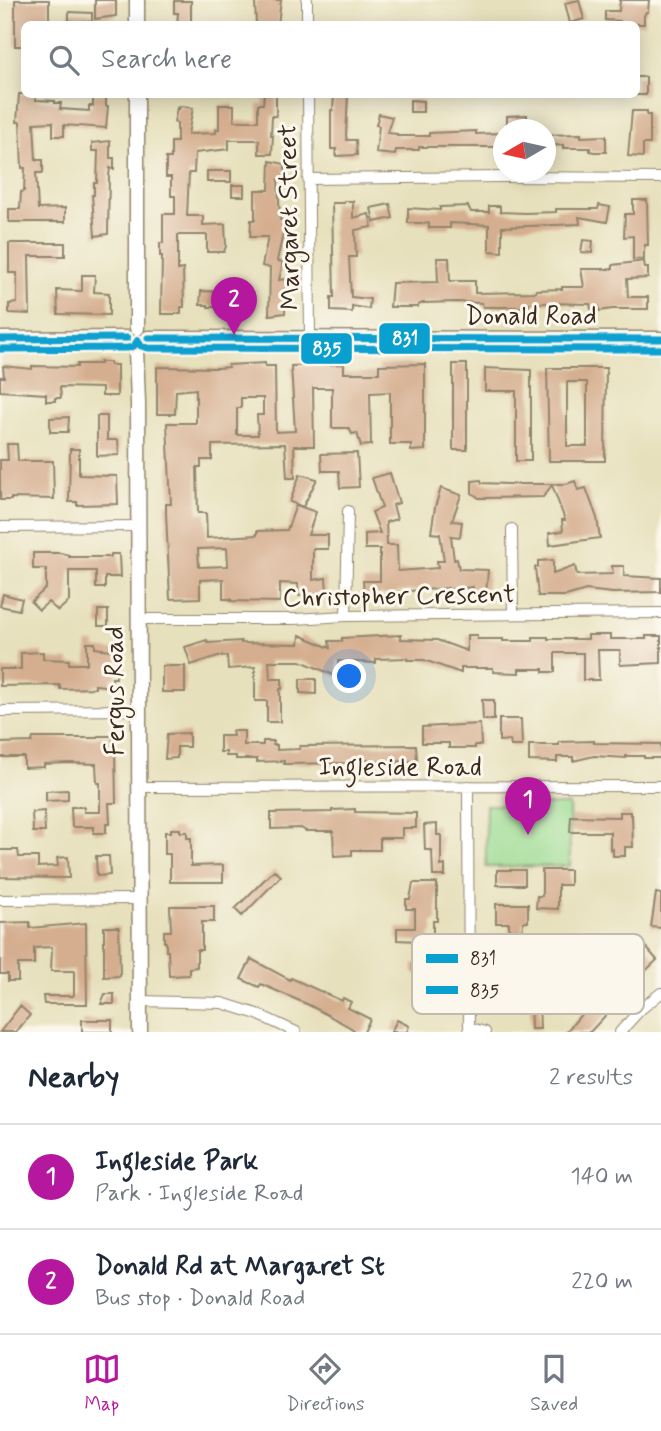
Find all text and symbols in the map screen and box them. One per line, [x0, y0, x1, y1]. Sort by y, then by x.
search box [21, 21, 640, 98]
icon: search [45, 41, 83, 79]
text: Search here [101, 43, 232, 77]
north arrow [493, 119, 556, 182]
street label: Margaret Street [271, 124, 311, 310]
pin: 2 [211, 277, 257, 335]
street label: Donald Road [465, 300, 597, 334]
line badge: 831 [378, 322, 431, 355]
text: 831 [392, 327, 418, 352]
line badge: 835 [300, 332, 353, 365]
text: 835 [312, 337, 342, 362]
street label: Christopher Crescent [282, 578, 516, 616]
street label: Fergus Road [99, 626, 135, 756]
your location [332, 659, 366, 693]
street label: Ingleside Road [318, 751, 482, 788]
pin: 1 [505, 777, 551, 835]
legend [412, 934, 644, 1014]
text: 831 [470, 947, 496, 972]
text: 835 [470, 979, 499, 1004]
text: Nearby [28, 1058, 119, 1097]
text: 2 results [549, 1063, 633, 1093]
text: Ingleside Park [95, 1145, 258, 1179]
text: 1 [46, 1162, 56, 1192]
text: 140 m [570, 1162, 633, 1192]
text: Park · Ingleside Road [95, 1179, 303, 1209]
text: Donald Rd at Margaret St [95, 1250, 385, 1284]
text: 2 [45, 1267, 57, 1297]
text: 220 m [571, 1267, 633, 1297]
text: Bus stop · Donald Road [95, 1284, 305, 1314]
tab: Map [83, 1350, 121, 1417]
tab: Directions [286, 1350, 365, 1417]
tab: Saved [530, 1350, 578, 1417]

